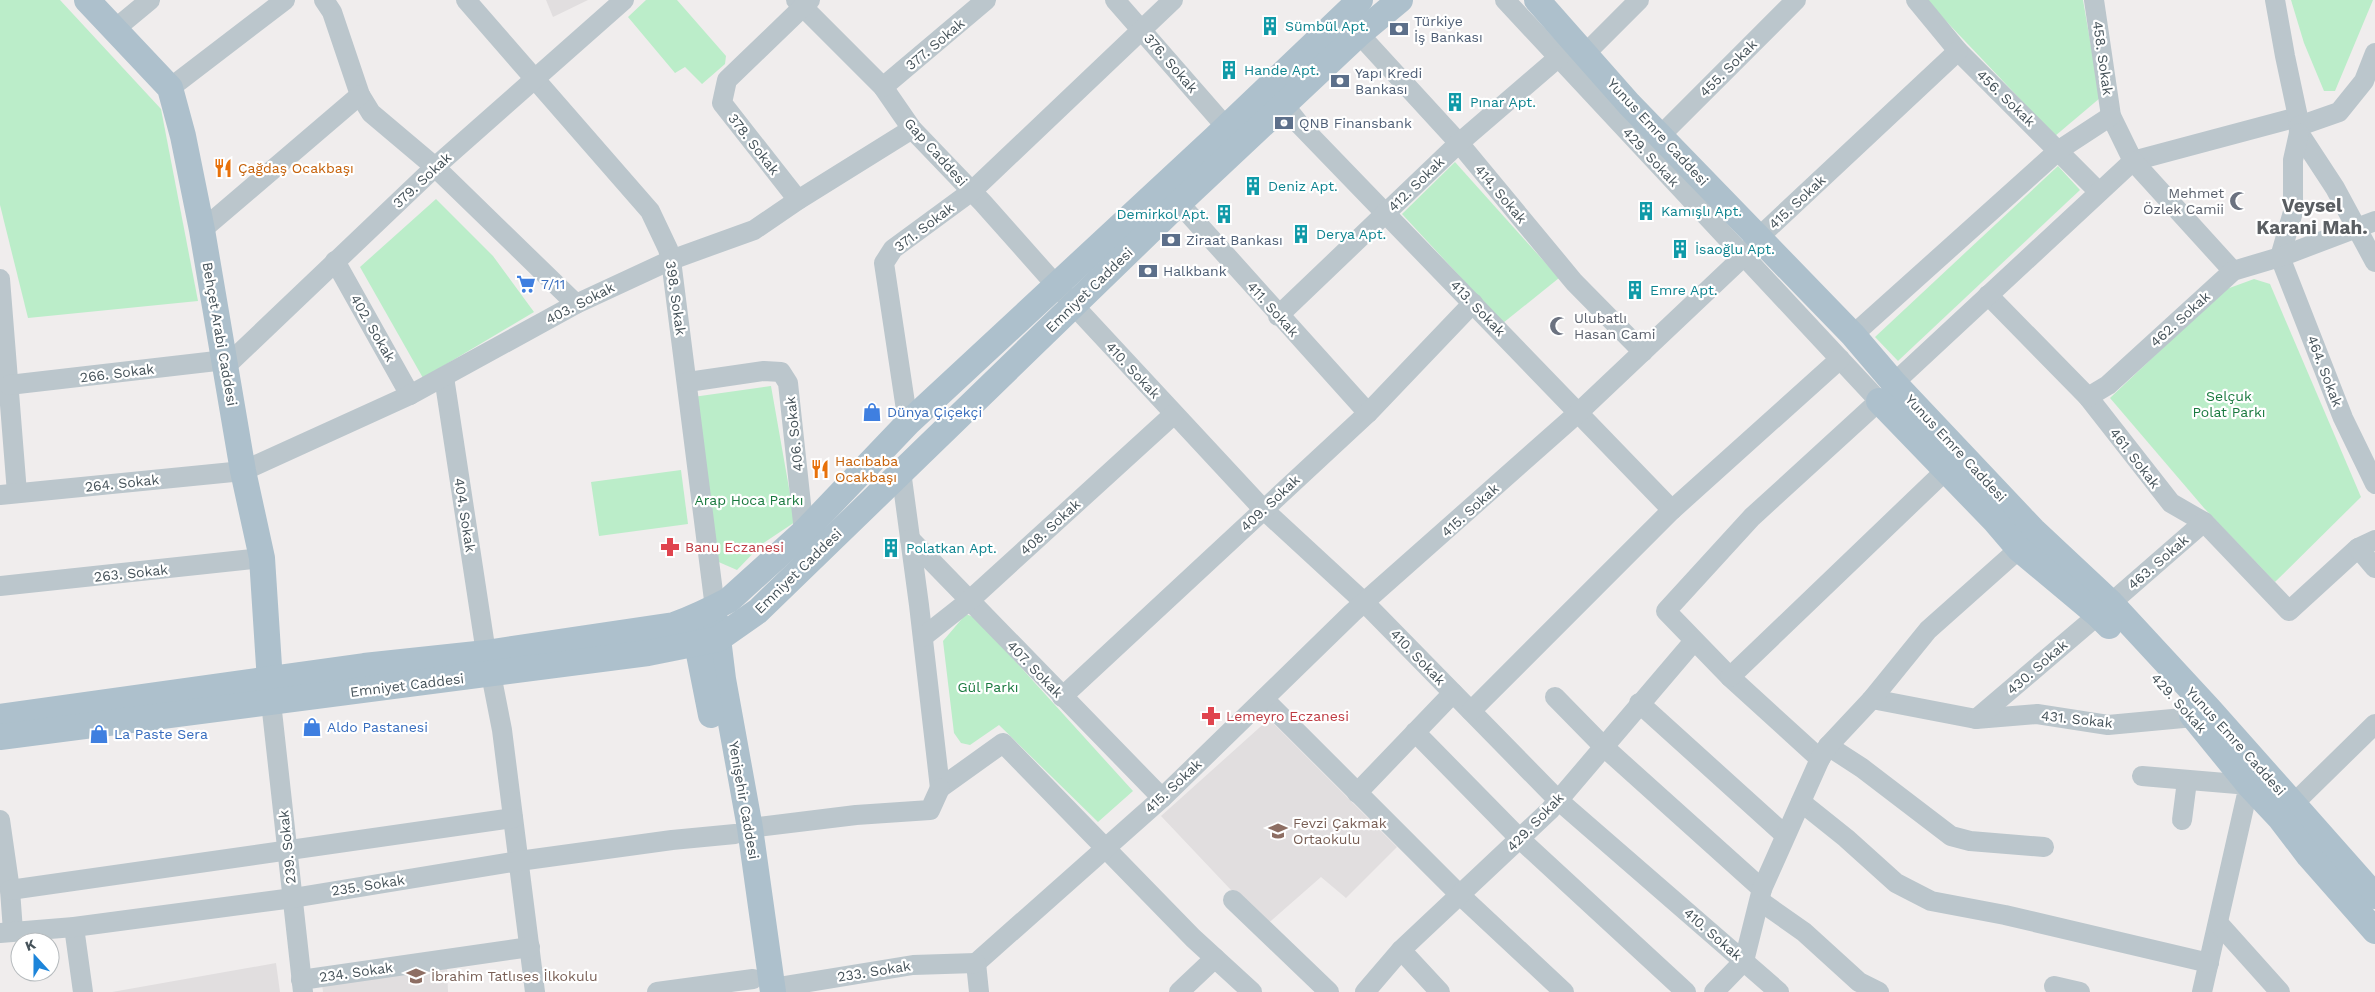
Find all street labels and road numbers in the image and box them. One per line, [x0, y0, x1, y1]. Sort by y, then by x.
street label: 377. Sokak [902, 15, 968, 73]
street label: 458. Sokak [2090, 20, 2116, 96]
street label: 376. Sokak [1141, 30, 1201, 96]
street label: 455. Sokak [1696, 36, 1760, 100]
street label: 456. Sokak [1974, 66, 2038, 130]
street label: Yunus Emre Caddesi [1604, 75, 1712, 189]
street label: 378. Sokak [725, 110, 783, 178]
street label: Gap Caddesi [901, 115, 971, 189]
street label: 429. Sokak [1620, 124, 1682, 190]
street label: 379. Sokak [390, 149, 454, 211]
street label: 412. Sokak [1385, 153, 1447, 215]
street label: 414. Sokak [1472, 161, 1530, 227]
street label: 415. Sokak [1765, 172, 1829, 232]
street label: 371. Sokak [891, 199, 957, 255]
street label: Emniyet Caddesi [1042, 244, 1136, 336]
street label: 398. Sokak [663, 260, 689, 336]
street label: Behçet Arabi Caddesi [199, 261, 241, 407]
street label: 413. Sokak [1447, 277, 1509, 339]
street label: 411. Sokak [1244, 278, 1302, 340]
street label: 403. Sokak [543, 279, 617, 327]
street label: 462. Sokak [2147, 288, 2213, 350]
street label: 402. Sokak [347, 292, 399, 365]
street label: 464. Sokak [2304, 333, 2346, 409]
street label: 410. Sokak [1103, 338, 1163, 402]
street label: 266. Sokak [79, 360, 155, 385]
street label: Yunus Emre Caddesi [1902, 391, 2010, 505]
street label: 406. Sokak [782, 396, 806, 472]
street label: 461. Sokak [2107, 425, 2164, 491]
street label: 264. Sokak [84, 471, 160, 495]
street label: 409. Sokak [1237, 471, 1303, 535]
street label: 404. Sokak [451, 477, 479, 553]
street label: 415. Sokak [1438, 480, 1502, 540]
street label: 408. Sokak [1017, 496, 1083, 558]
street label: Emniyet Caddesi [751, 525, 845, 617]
street label: 463. Sokak [2125, 531, 2192, 593]
street label: 263. Sokak [93, 561, 169, 585]
street label: 410. Sokak [1387, 626, 1449, 688]
street label: 430. Sokak [2004, 636, 2070, 698]
street label: 407. Sokak [1004, 637, 1066, 701]
street label: Emniyet Caddesi [349, 670, 465, 700]
street label: 429. Sokak [2148, 670, 2210, 736]
street label: Yunus Emre Caddesi [2183, 684, 2289, 798]
street label: 431. Sokak [2041, 707, 2114, 731]
street label: Yenişehir Caddesi [726, 740, 762, 860]
street label: 415. Sokak [1141, 756, 1205, 816]
street label: 429. Sokak [1503, 790, 1567, 854]
street label: 239. Sokak [275, 809, 299, 885]
street label: 235. Sokak [330, 871, 406, 899]
street label: 410. Sokak [1681, 904, 1745, 964]
street label: 233. Sokak [836, 957, 912, 985]
street label: 234. Sokak [318, 959, 394, 985]

